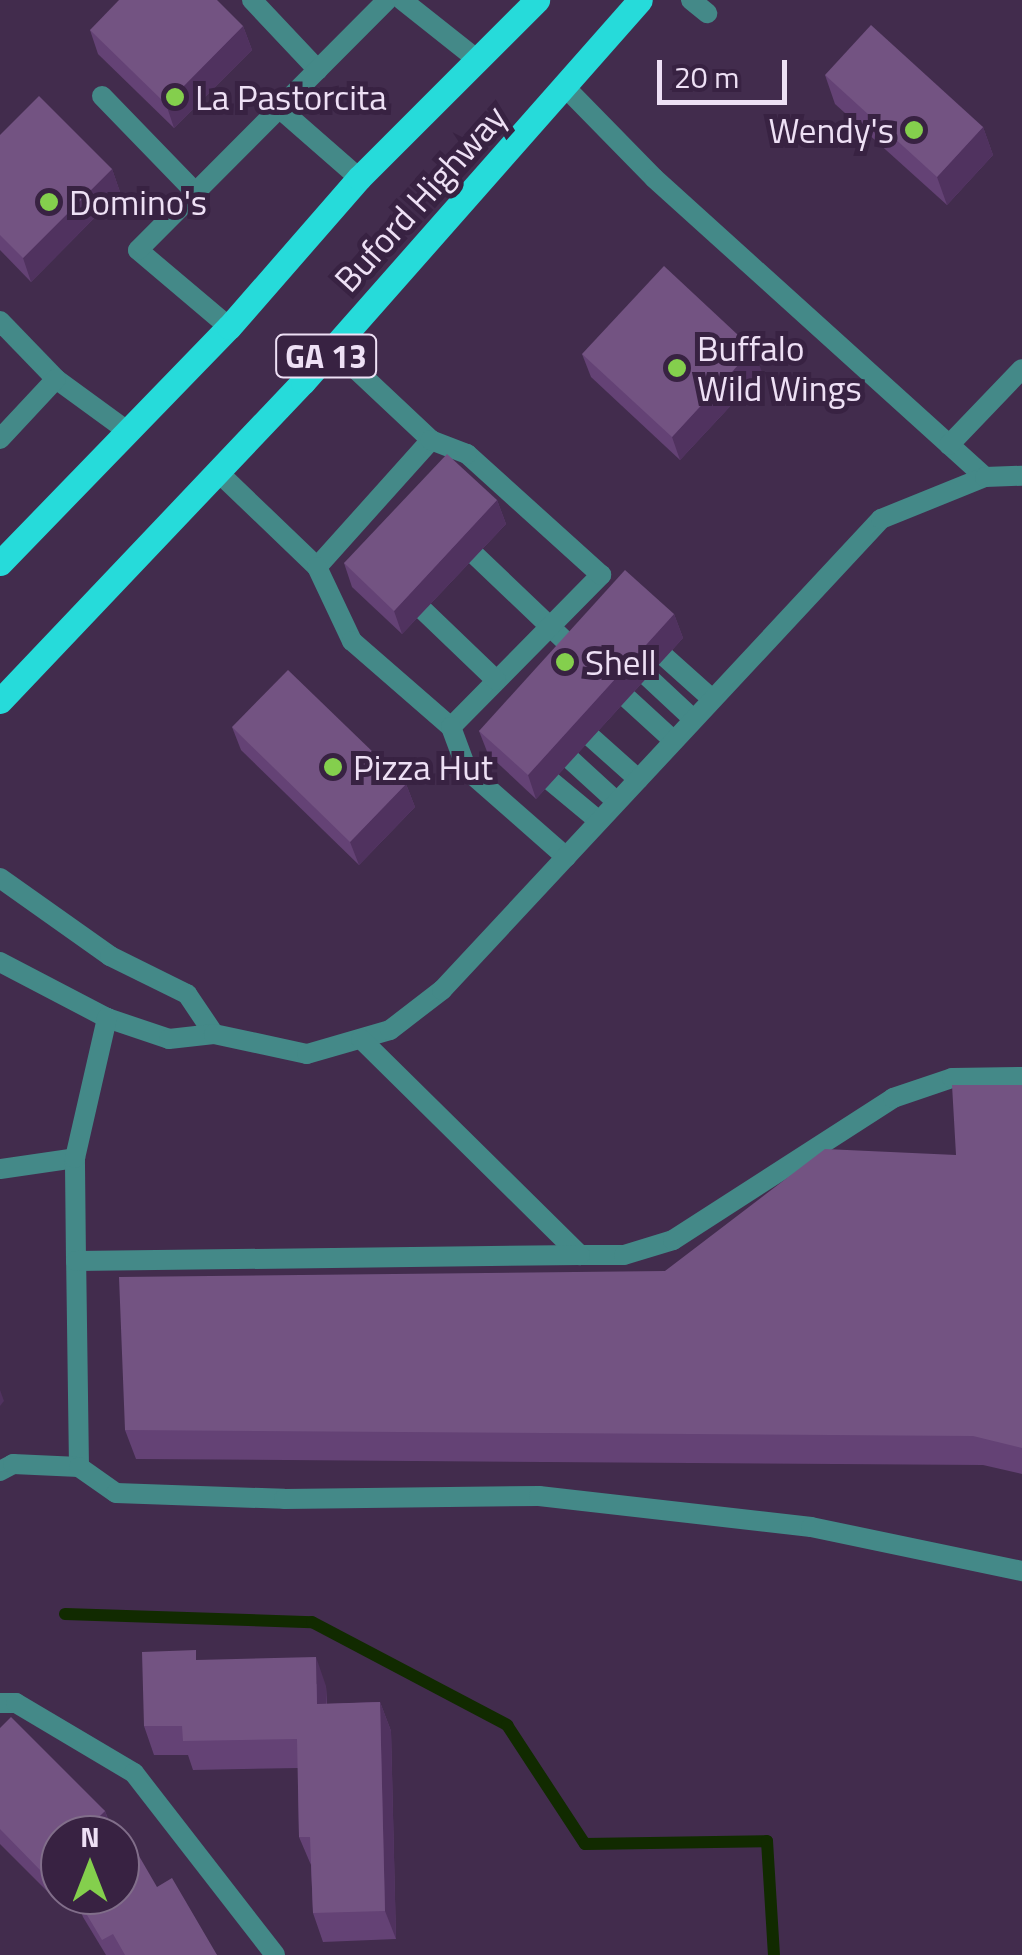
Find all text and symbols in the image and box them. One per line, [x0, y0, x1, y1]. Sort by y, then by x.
scale bar [662, 40, 792, 102]
text: 20 m [674, 54, 739, 100]
place label: La Pastorcita [195, 76, 387, 118]
marker: La Pastorcita [164, 86, 186, 108]
street label: Buford Highway [325, 96, 515, 300]
place label: Wendy's [768, 109, 894, 151]
marker: Wendy's [903, 119, 925, 141]
place label: Domino's [69, 181, 207, 223]
marker: Domino's [38, 191, 60, 213]
place label: Buffalo Wild Wings [697, 327, 862, 409]
road number: GA 13 [274, 329, 378, 383]
marker: Buffalo Wild Wings [666, 357, 688, 379]
place label: Shell [585, 641, 657, 683]
marker: Shell [554, 651, 576, 673]
place label: Pizza Hut [353, 746, 493, 788]
marker: Pizza Hut [322, 756, 344, 778]
north arrow [40, 1815, 140, 1915]
text: N [80, 1815, 100, 1858]

